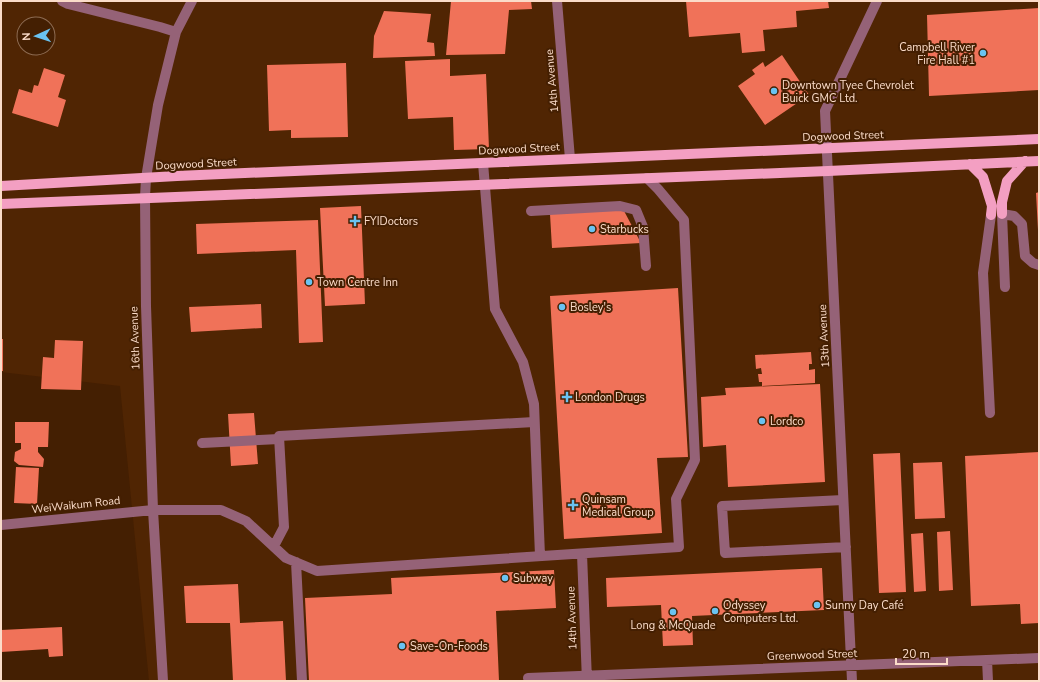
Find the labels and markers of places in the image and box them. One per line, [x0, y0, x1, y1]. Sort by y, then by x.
place label: Campbell River Fire Hall #1 [899, 40, 975, 68]
marker: Campbell River Fire Hall #1 [978, 48, 988, 58]
place label: Downtown Tyee Chevrolet Buick GMC Ltd. [782, 78, 914, 106]
marker: Downtown Tyee Chevrolet Buick GMC Ltd. [769, 86, 779, 96]
place label: FYIDoctors [364, 214, 418, 229]
marker: FYIDoctors [349, 215, 361, 227]
place label: Starbucks [600, 222, 649, 237]
marker: Starbucks [587, 224, 597, 234]
place label: Town Centre Inn [317, 275, 398, 290]
marker: Town Centre Inn [304, 277, 314, 287]
place label: Bosley's [570, 300, 611, 315]
marker: Bosley's [557, 302, 567, 312]
place label: London Drugs [575, 390, 645, 405]
marker: London Drugs [562, 392, 572, 402]
place label: Lordco [770, 414, 803, 429]
marker: Lordco [757, 416, 767, 426]
place label: Quinsam Medical Group [582, 492, 654, 520]
marker: Quinsam Medical Group [567, 499, 579, 511]
place label: Subway [513, 571, 553, 586]
marker: Subway [500, 573, 510, 583]
place label: Odyssey Computers Ltd. [723, 598, 798, 626]
place label: Sunny Day Café [825, 598, 904, 613]
marker: Sunny Day Café [812, 600, 822, 610]
marker: Odyssey Computers Ltd. [710, 606, 720, 616]
marker: Long & McQuade [668, 607, 678, 617]
place label: Long & McQuade [630, 618, 716, 633]
place label: Save-On-Foods [410, 639, 488, 654]
marker: Save-On-Foods [397, 641, 407, 651]

